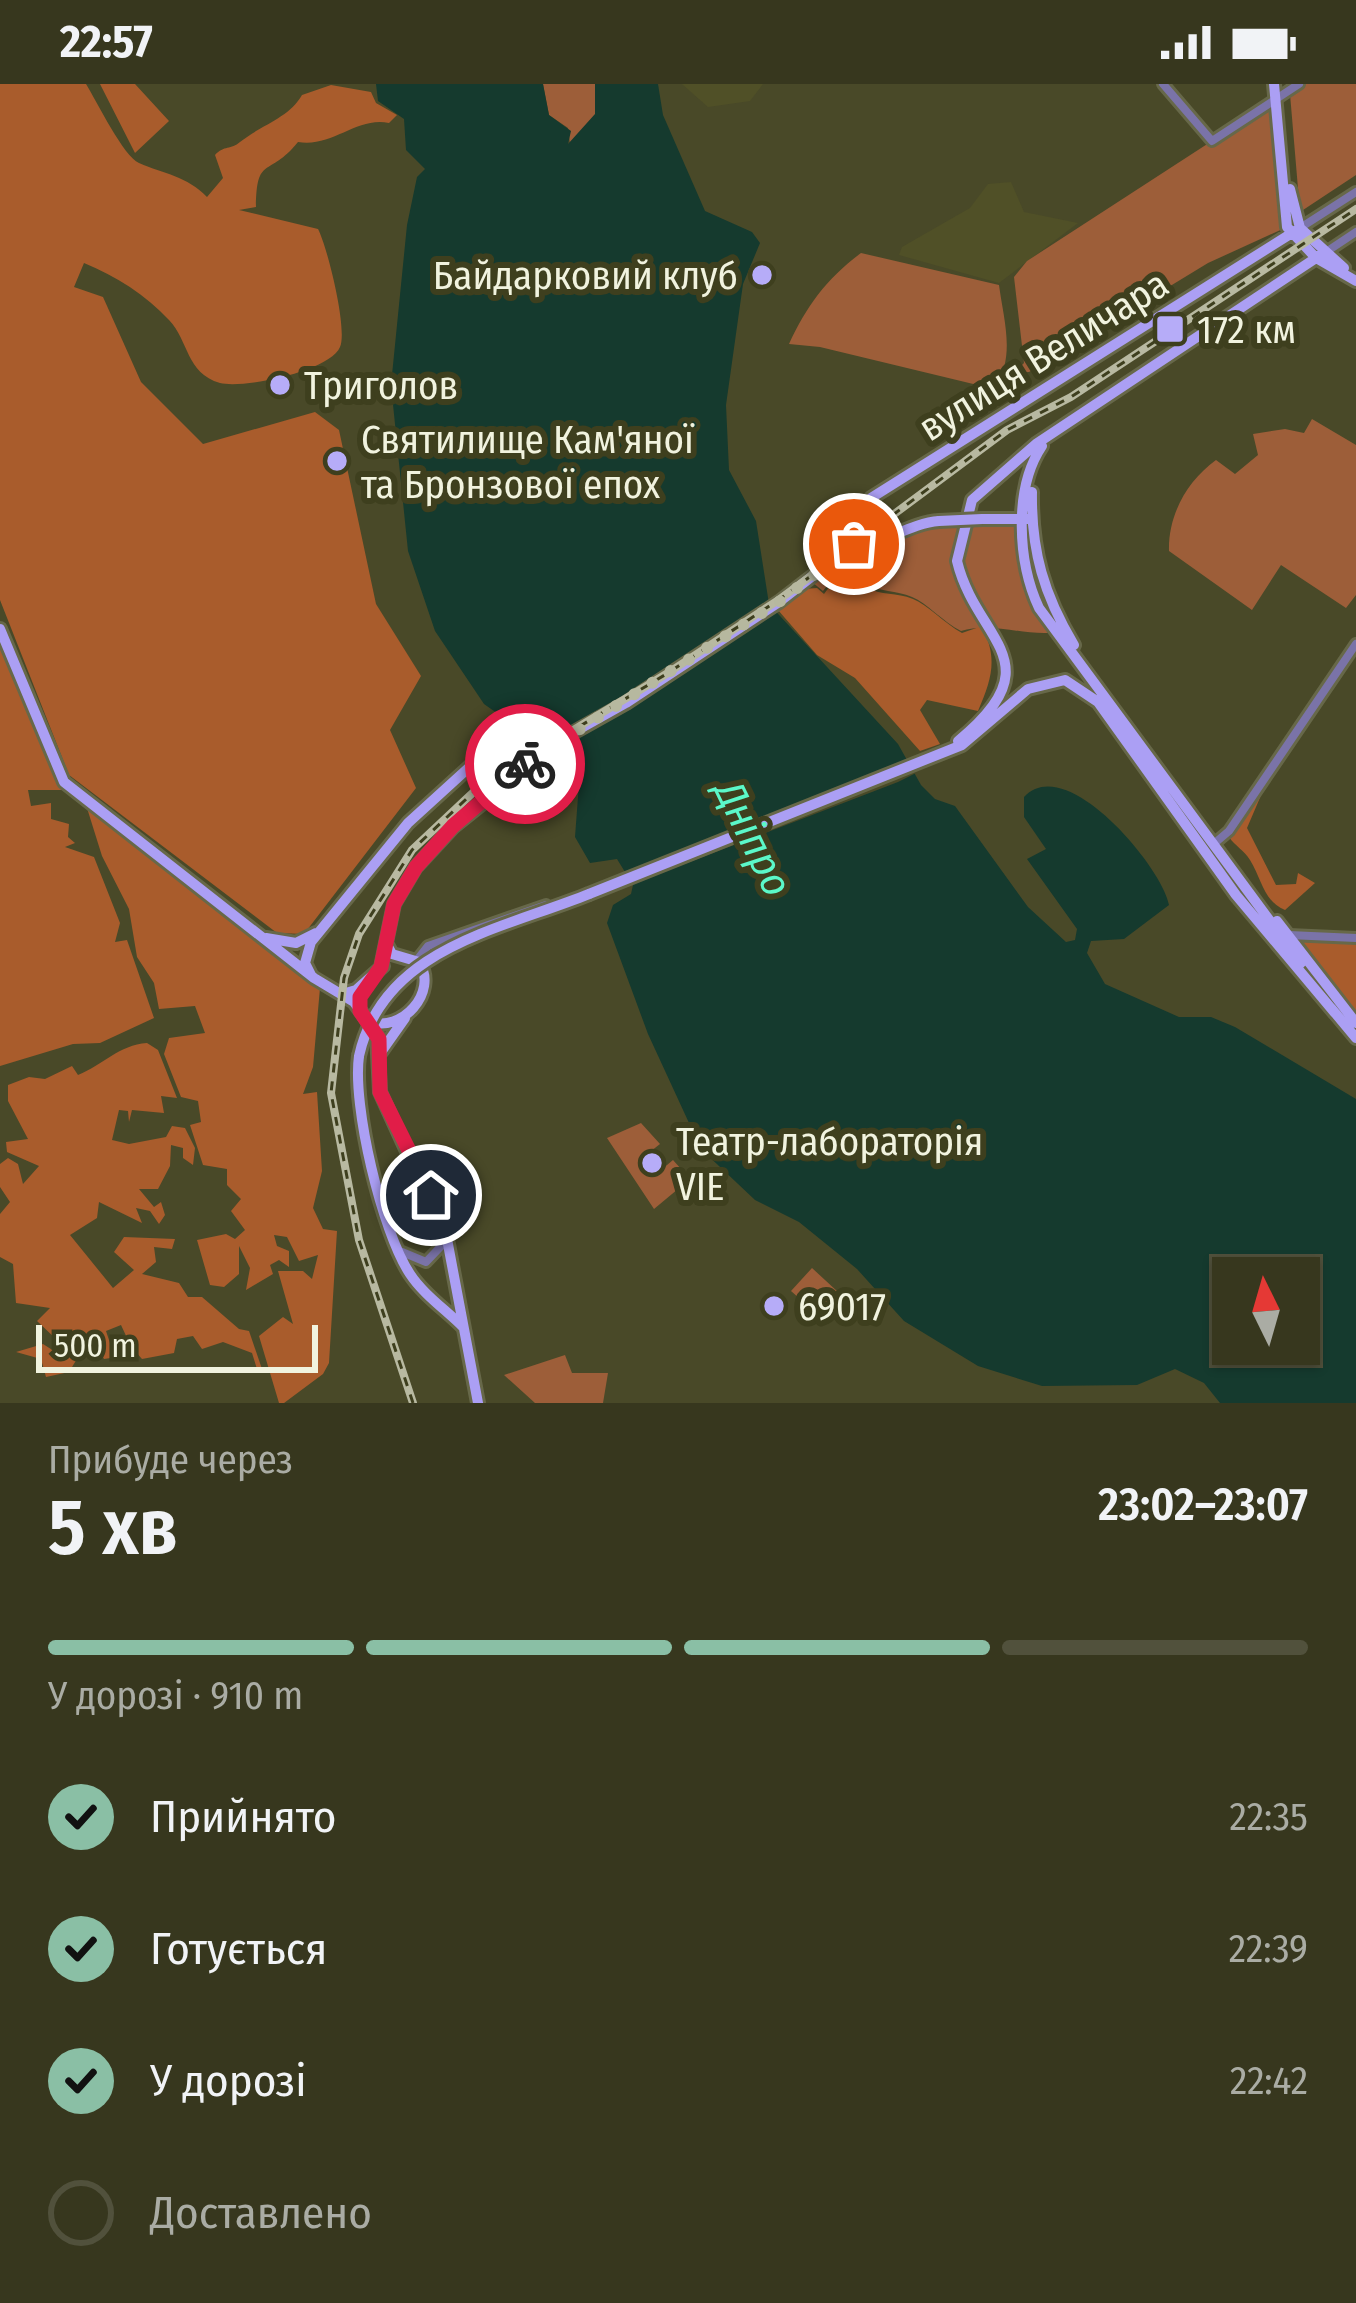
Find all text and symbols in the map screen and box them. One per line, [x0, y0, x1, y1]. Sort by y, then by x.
text: 22:57 [60, 15, 153, 69]
place label: Байдарковий клуб [433, 253, 738, 299]
street label: вулиця Величара [910, 261, 1177, 451]
marker: Байдарковий клуб [749, 262, 775, 288]
place label: 172 км [1197, 307, 1296, 353]
marker: 172 км [1154, 313, 1186, 345]
place label: Триголов [304, 363, 458, 409]
marker: Триголов [267, 372, 293, 398]
place label: Святилище Кам'яної та Бронзової епох [361, 417, 695, 508]
marker: Святилище Кам'яної та Бронзової епох [324, 448, 350, 474]
pin [803, 493, 905, 595]
icon: bag [821, 511, 887, 577]
courier [465, 704, 585, 824]
icon: bike [492, 731, 558, 797]
water label: Дніпро [703, 770, 802, 904]
place label: Театр-лабораторія VIE [676, 1119, 983, 1210]
pin [380, 1144, 482, 1246]
marker: Театр-лабораторія VIE [639, 1150, 665, 1176]
icon: home [398, 1162, 464, 1228]
north arrow [1212, 1257, 1320, 1365]
map controls [1212, 1257, 1320, 1365]
place label: 69017 [798, 1284, 886, 1330]
marker: 69017 [761, 1293, 787, 1319]
scale bar [36, 1319, 318, 1372]
text: 500 m [54, 1326, 137, 1366]
text: Прибуде через [48, 1437, 293, 1483]
text: 23:02–23:07 [1098, 1478, 1308, 1532]
text: 5 хв [48, 1481, 178, 1575]
text: У дорозі · 910 m [48, 1673, 303, 1719]
icon: check [48, 1784, 114, 1850]
text: Прийнято [150, 1790, 337, 1844]
text: 22:35 [1229, 1794, 1308, 1840]
icon: check [48, 1916, 114, 1982]
text: Готується [150, 1922, 327, 1976]
text: 22:39 [1229, 1926, 1308, 1972]
icon: check [48, 2048, 114, 2114]
text: У дорозі [150, 2054, 307, 2108]
text: 22:42 [1230, 2058, 1308, 2104]
text: Доставлено [150, 2186, 372, 2240]

